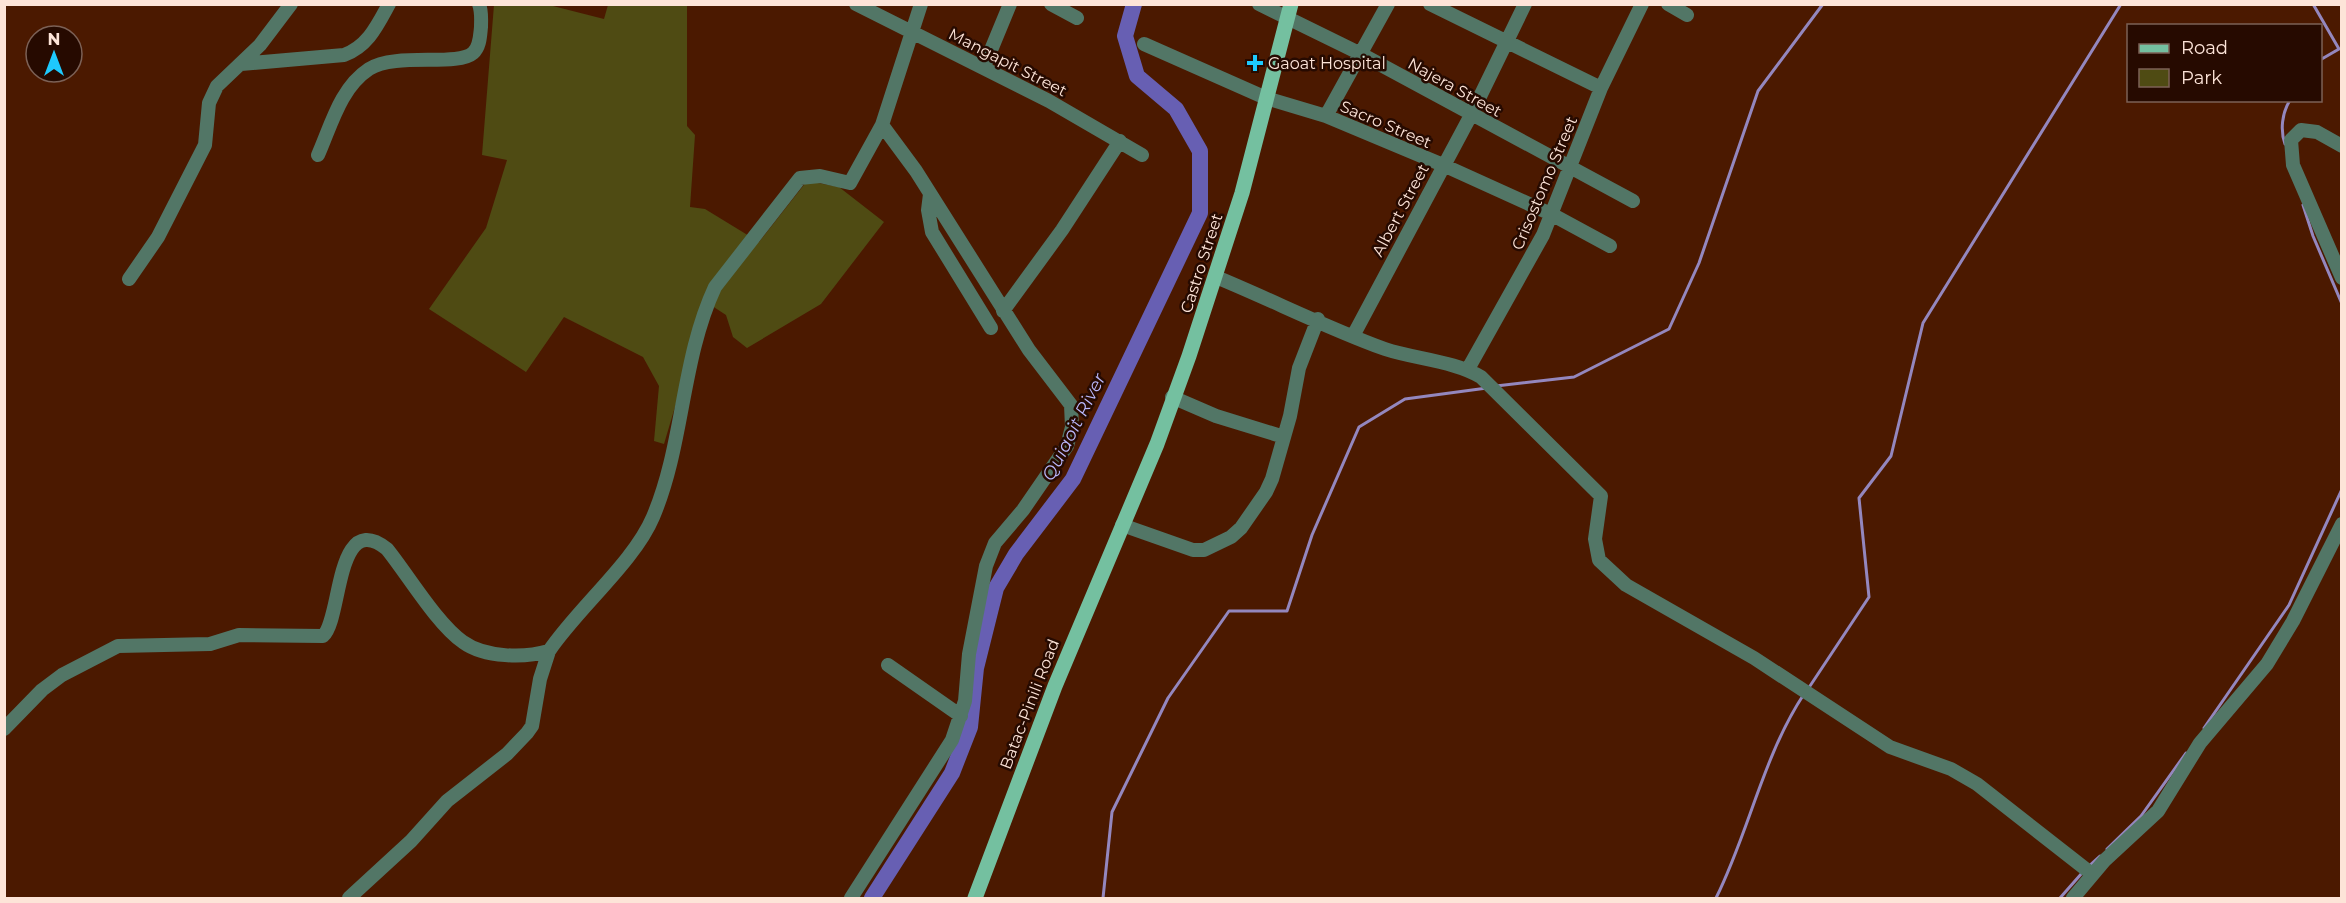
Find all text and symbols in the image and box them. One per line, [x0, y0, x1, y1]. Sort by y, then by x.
north arrow [24, 24, 84, 84]
street label: Mangapit Street [946, 24, 1070, 101]
legend [2127, 24, 2322, 102]
text: N [48, 30, 60, 49]
text: Road [2181, 37, 2228, 59]
marker: Gaoat Hospital [1246, 54, 1264, 72]
place label: Gaoat Hospital [1268, 54, 1386, 73]
street label: Najera Street [1405, 54, 1505, 121]
text: Park [2181, 67, 2222, 89]
street label: Sacro Street [1337, 97, 1435, 152]
street label: Crisostomo Street [1508, 113, 1581, 253]
street label: Albert Street [1368, 160, 1433, 260]
street label: Castro Street [1176, 210, 1227, 315]
water label: Quiaoit River [1037, 369, 1111, 485]
street label: Batac-Pinili Road [996, 637, 1063, 772]

